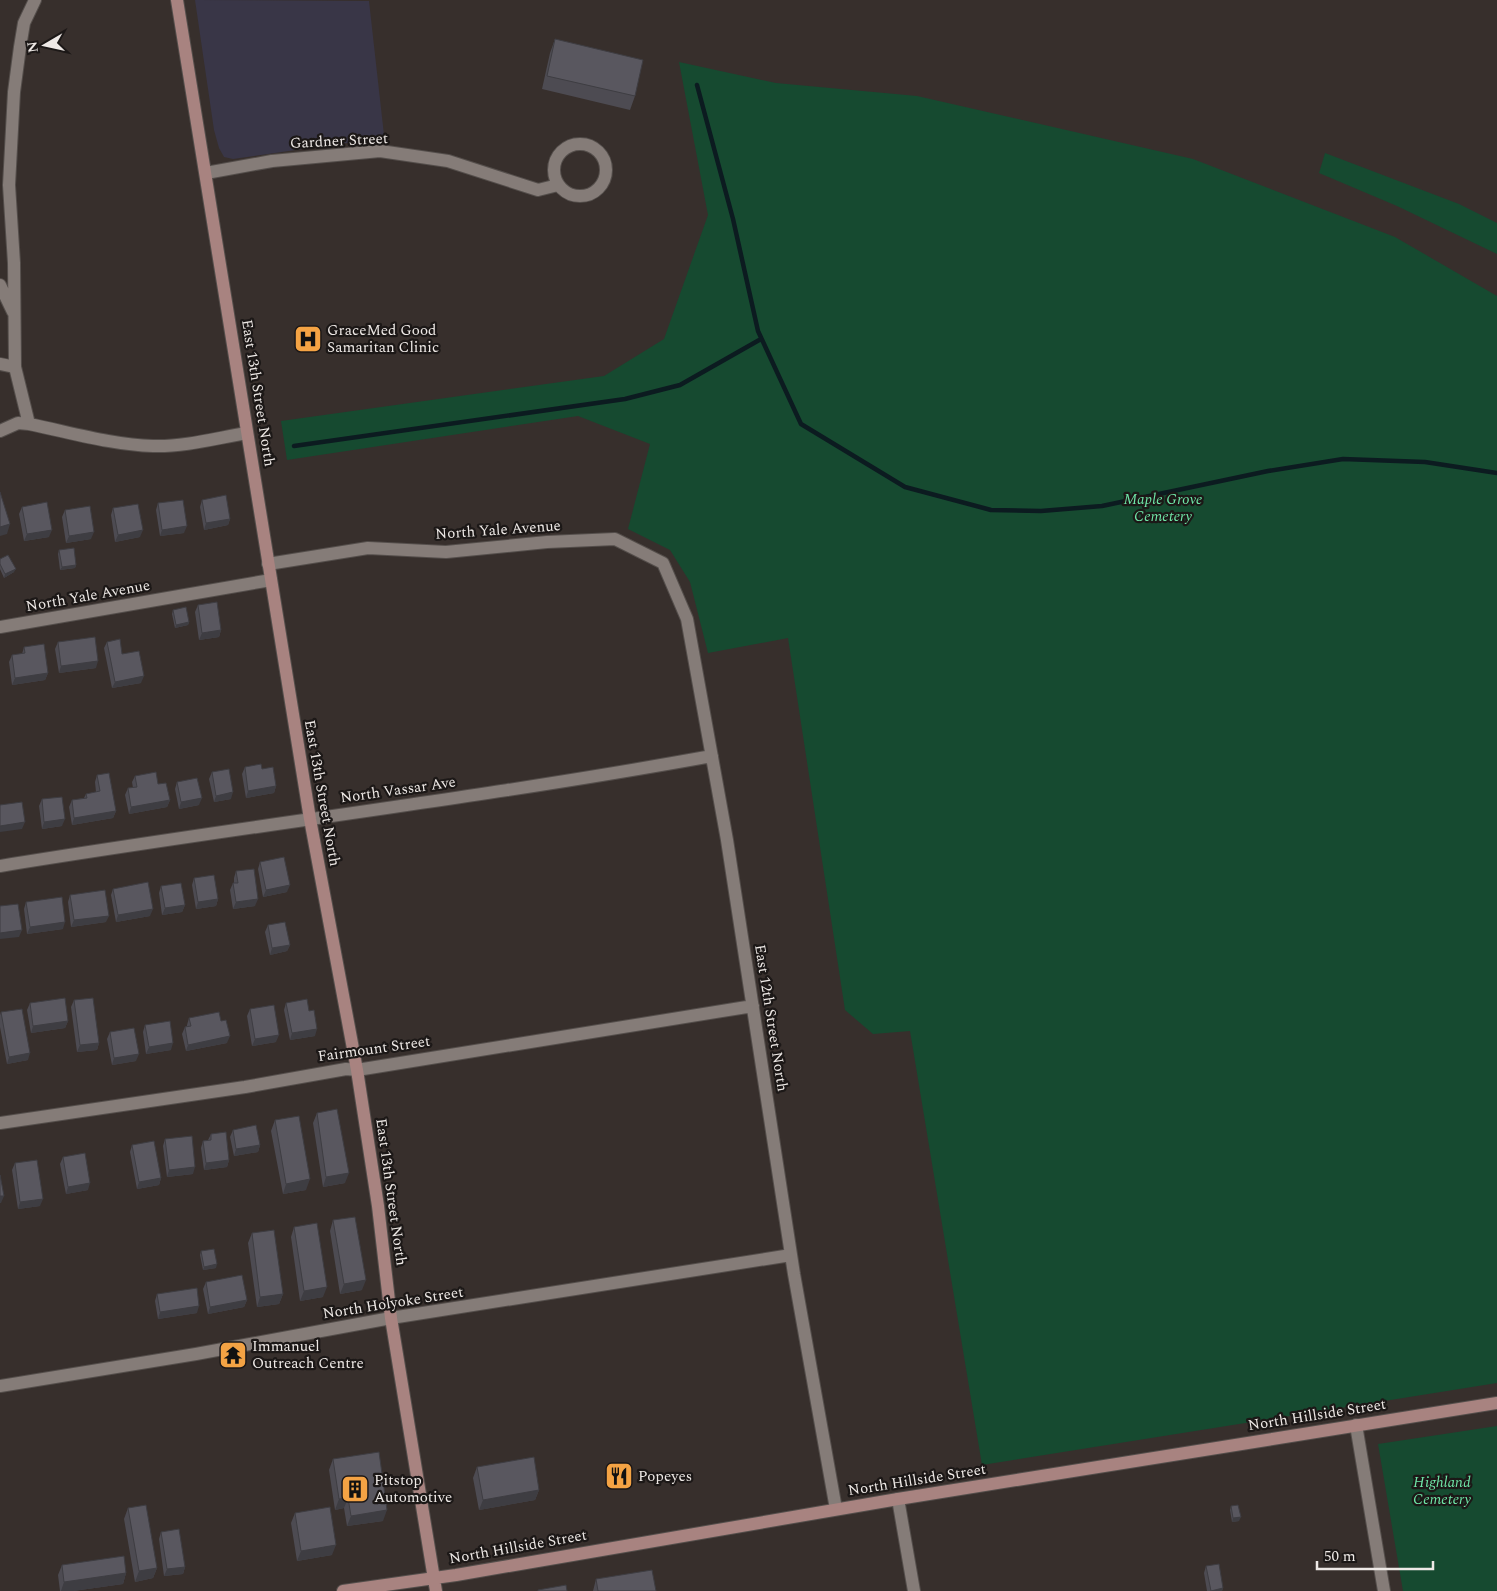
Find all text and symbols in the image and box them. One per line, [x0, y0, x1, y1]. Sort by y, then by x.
north arrow [20, 20, 70, 70]
text: N [21, 40, 44, 54]
street label: Gardner Street [289, 127, 389, 155]
street label: East 13th Street North [235, 318, 281, 468]
place label: GraceMed Good Samaritan Clinic [327, 319, 439, 359]
hospital icon: GraceMed Good Samaritan Clinic [293, 324, 323, 354]
park label: Maple Grove Cemetery [1123, 488, 1203, 528]
street label: North Yale Avenue [434, 514, 562, 546]
street label: North Yale Avenue [24, 574, 152, 618]
street label: East 13th Street North [298, 718, 346, 868]
street label: North Vassar Ave [339, 771, 457, 809]
street label: East 12th Street North [748, 943, 794, 1093]
street label: Fairmount Street [316, 1030, 432, 1068]
street label: East 13th Street North [369, 1117, 413, 1267]
street label: North Holyoke Street [321, 1281, 465, 1325]
place label: Immanuel Outreach Centre [252, 1335, 364, 1375]
temple icon: Immanuel Outreach Centre [218, 1340, 248, 1370]
street label: North Hillside Street [1246, 1393, 1388, 1437]
street label: North Hillside Street [846, 1458, 988, 1502]
restaurant icon: Popeyes [604, 1461, 634, 1491]
place label: Popeyes [638, 1465, 692, 1488]
place label: Pitstop Automotive [374, 1469, 452, 1509]
park label: Highland Cemetery [1413, 1471, 1471, 1511]
building icon: Pitstop Automotive [340, 1474, 370, 1504]
street label: North Hillside Street [447, 1524, 589, 1570]
scale bar [1317, 1538, 1433, 1570]
text: 50 m [1324, 1545, 1356, 1568]

